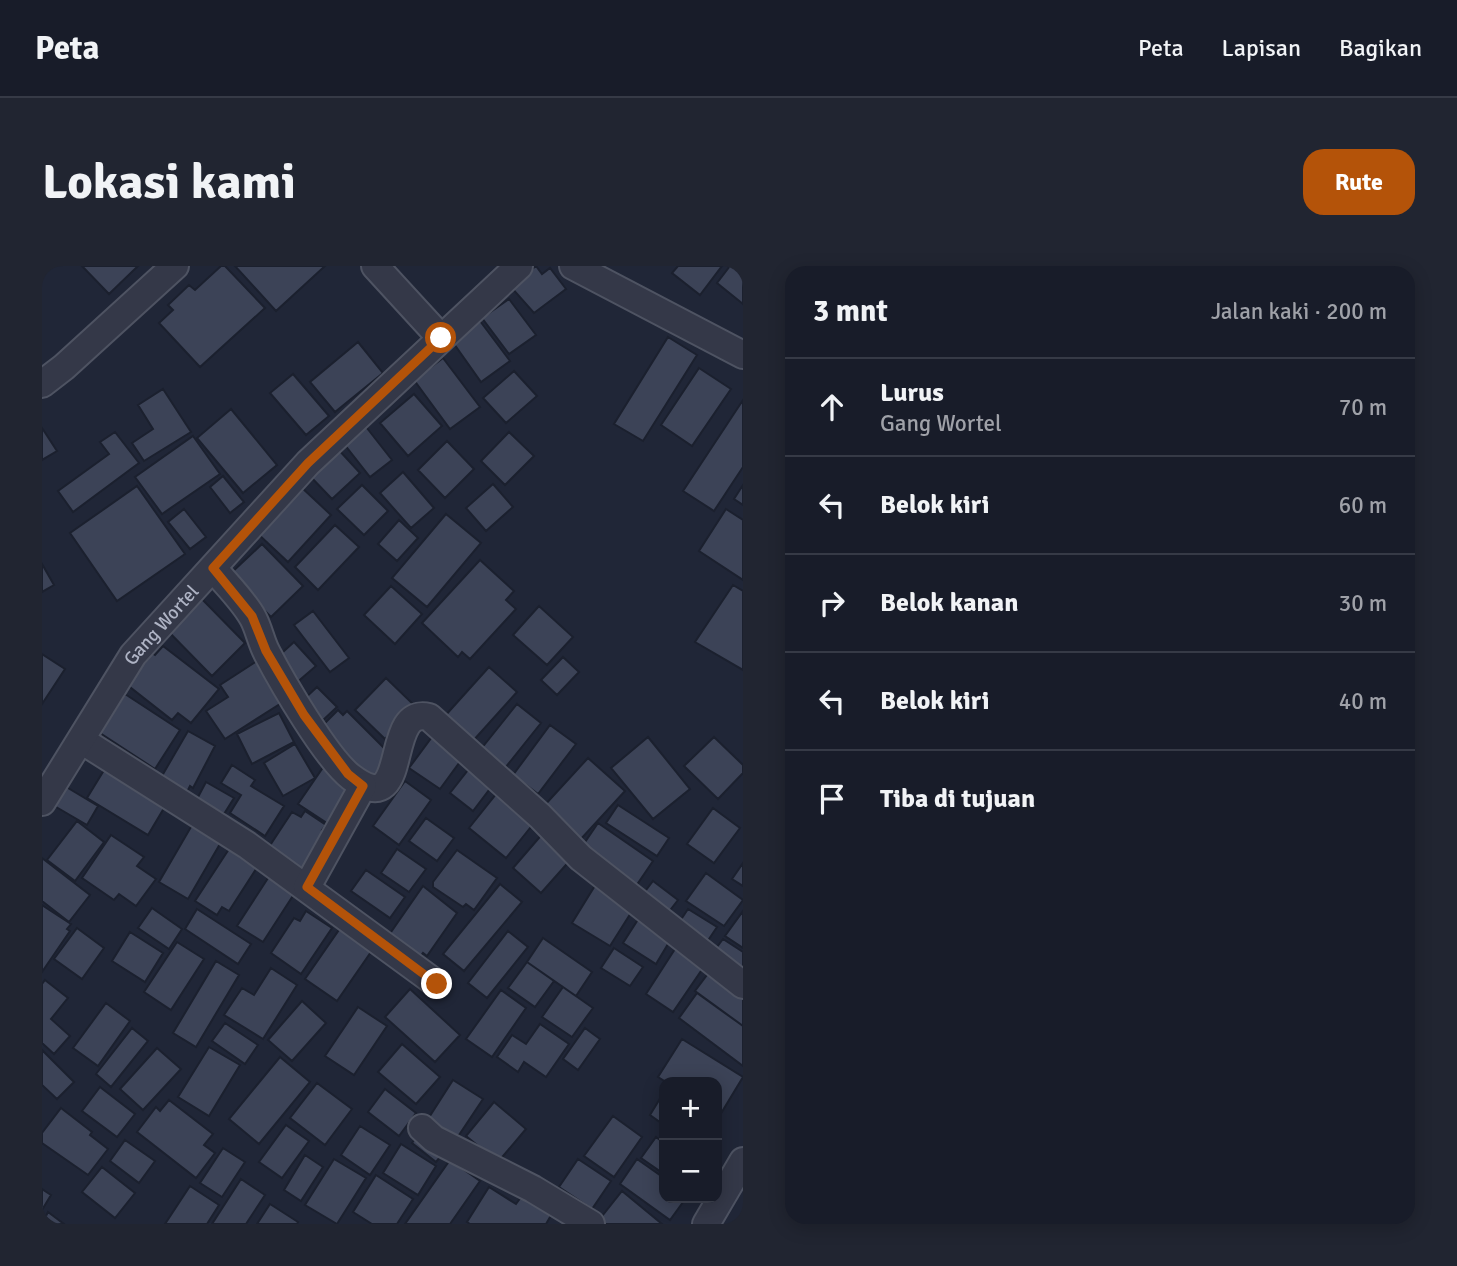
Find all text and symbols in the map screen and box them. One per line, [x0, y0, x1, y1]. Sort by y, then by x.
text: Peta [35, 28, 99, 69]
text: Peta [1138, 33, 1184, 63]
text: Lapisan [1222, 33, 1301, 63]
text: Bagikan [1339, 33, 1422, 63]
button: Rute [1303, 149, 1415, 215]
text: Lokasi kami [42, 152, 296, 212]
text: 3 mnt [813, 293, 888, 330]
text: Jalan kaki · 200 m [1211, 297, 1387, 326]
route start [425, 322, 456, 353]
text: Lurus [880, 377, 944, 409]
icon: ahead [813, 388, 851, 426]
text: 70 m [1339, 393, 1387, 422]
text: Gang Wortel [880, 409, 1002, 438]
icon: left [813, 486, 851, 524]
text: Belok kiri [880, 489, 989, 521]
text: 60 m [1339, 491, 1387, 520]
street label: Gang Wortel [119, 580, 204, 670]
icon: right [813, 584, 851, 622]
text: Belok kanan [880, 587, 1018, 619]
text: 30 m [1339, 589, 1387, 618]
icon: left [813, 682, 851, 720]
text: Belok kiri [880, 685, 989, 717]
text: 40 m [1339, 687, 1387, 716]
icon: arrive [813, 780, 851, 818]
text: Tiba di tujuan [880, 783, 1035, 815]
route end [421, 968, 452, 999]
map controls [659, 1077, 722, 1203]
button: + [659, 1077, 722, 1140]
button: − [659, 1140, 722, 1203]

